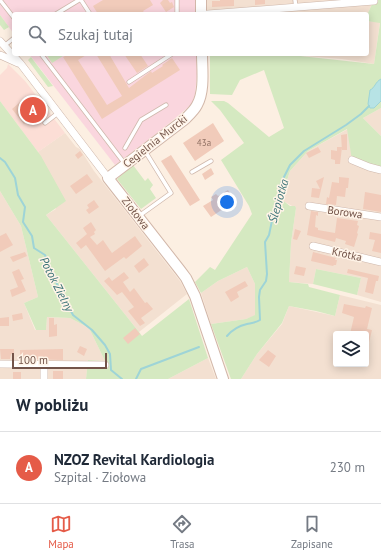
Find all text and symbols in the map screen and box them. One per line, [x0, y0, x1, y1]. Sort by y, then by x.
search box [12, 12, 369, 56]
icon: search [26, 23, 48, 45]
text: Szukaj tutaj [58, 25, 133, 44]
pin: A [20, 95, 46, 125]
street label: Cegielnia Murcki [120, 111, 190, 171]
house number: 43a [197, 137, 211, 148]
water label: Ślepiotka [265, 177, 291, 225]
your location [217, 192, 237, 212]
street label: Ziołowa [119, 194, 153, 232]
street label: Borowa [327, 203, 363, 221]
street label: Krótka [331, 244, 363, 264]
water label: Potok Zielny [37, 254, 78, 315]
map controls [333, 331, 369, 367]
button: layers [333, 331, 369, 367]
scale bar [12, 351, 107, 370]
text: 100 m [18, 353, 48, 367]
text: W pobliżu [16, 394, 88, 416]
text: NZOZ Revital Kardiologia [54, 450, 214, 469]
text: A [25, 459, 33, 476]
text: 230 m [330, 459, 365, 476]
text: Szpital · Ziołowa [54, 469, 146, 486]
tab: Mapa [48, 513, 74, 551]
tab: Trasa [170, 513, 194, 551]
tab: Zapisane [291, 513, 333, 551]

